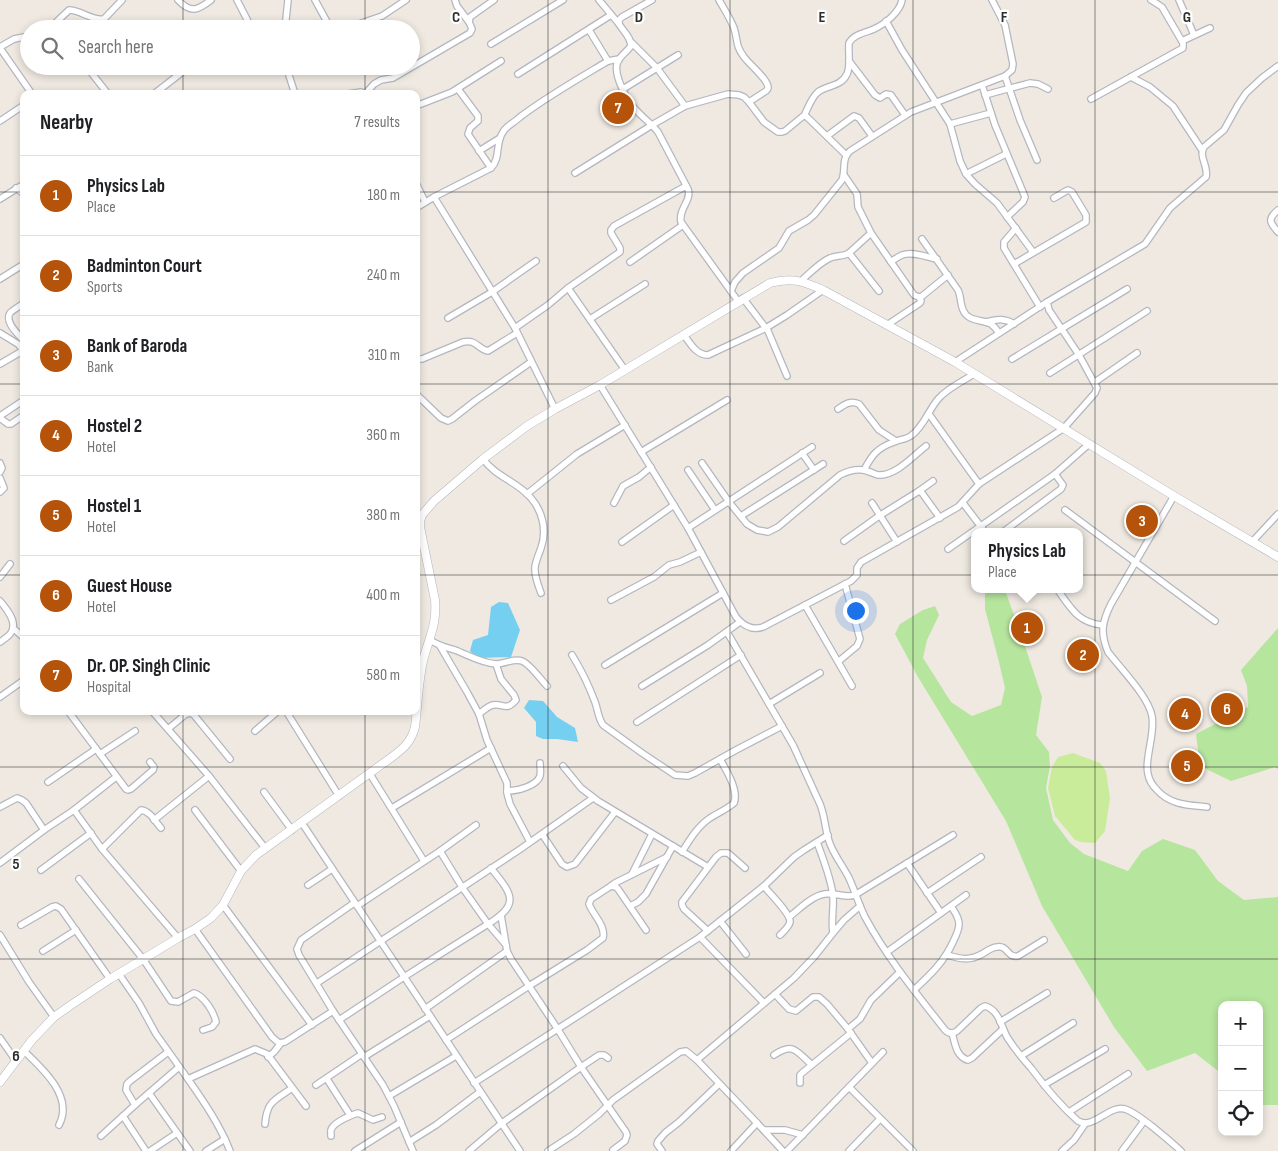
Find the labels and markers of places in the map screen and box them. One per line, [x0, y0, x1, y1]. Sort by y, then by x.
pin: 7 [602, 89, 634, 127]
pin: 3 [1126, 502, 1158, 540]
pin: 1 [1011, 609, 1043, 647]
pin: 2 [1067, 636, 1099, 674]
pin: 6 [1211, 690, 1243, 728]
pin: 4 [1169, 695, 1201, 733]
pin: 5 [1171, 747, 1203, 785]

